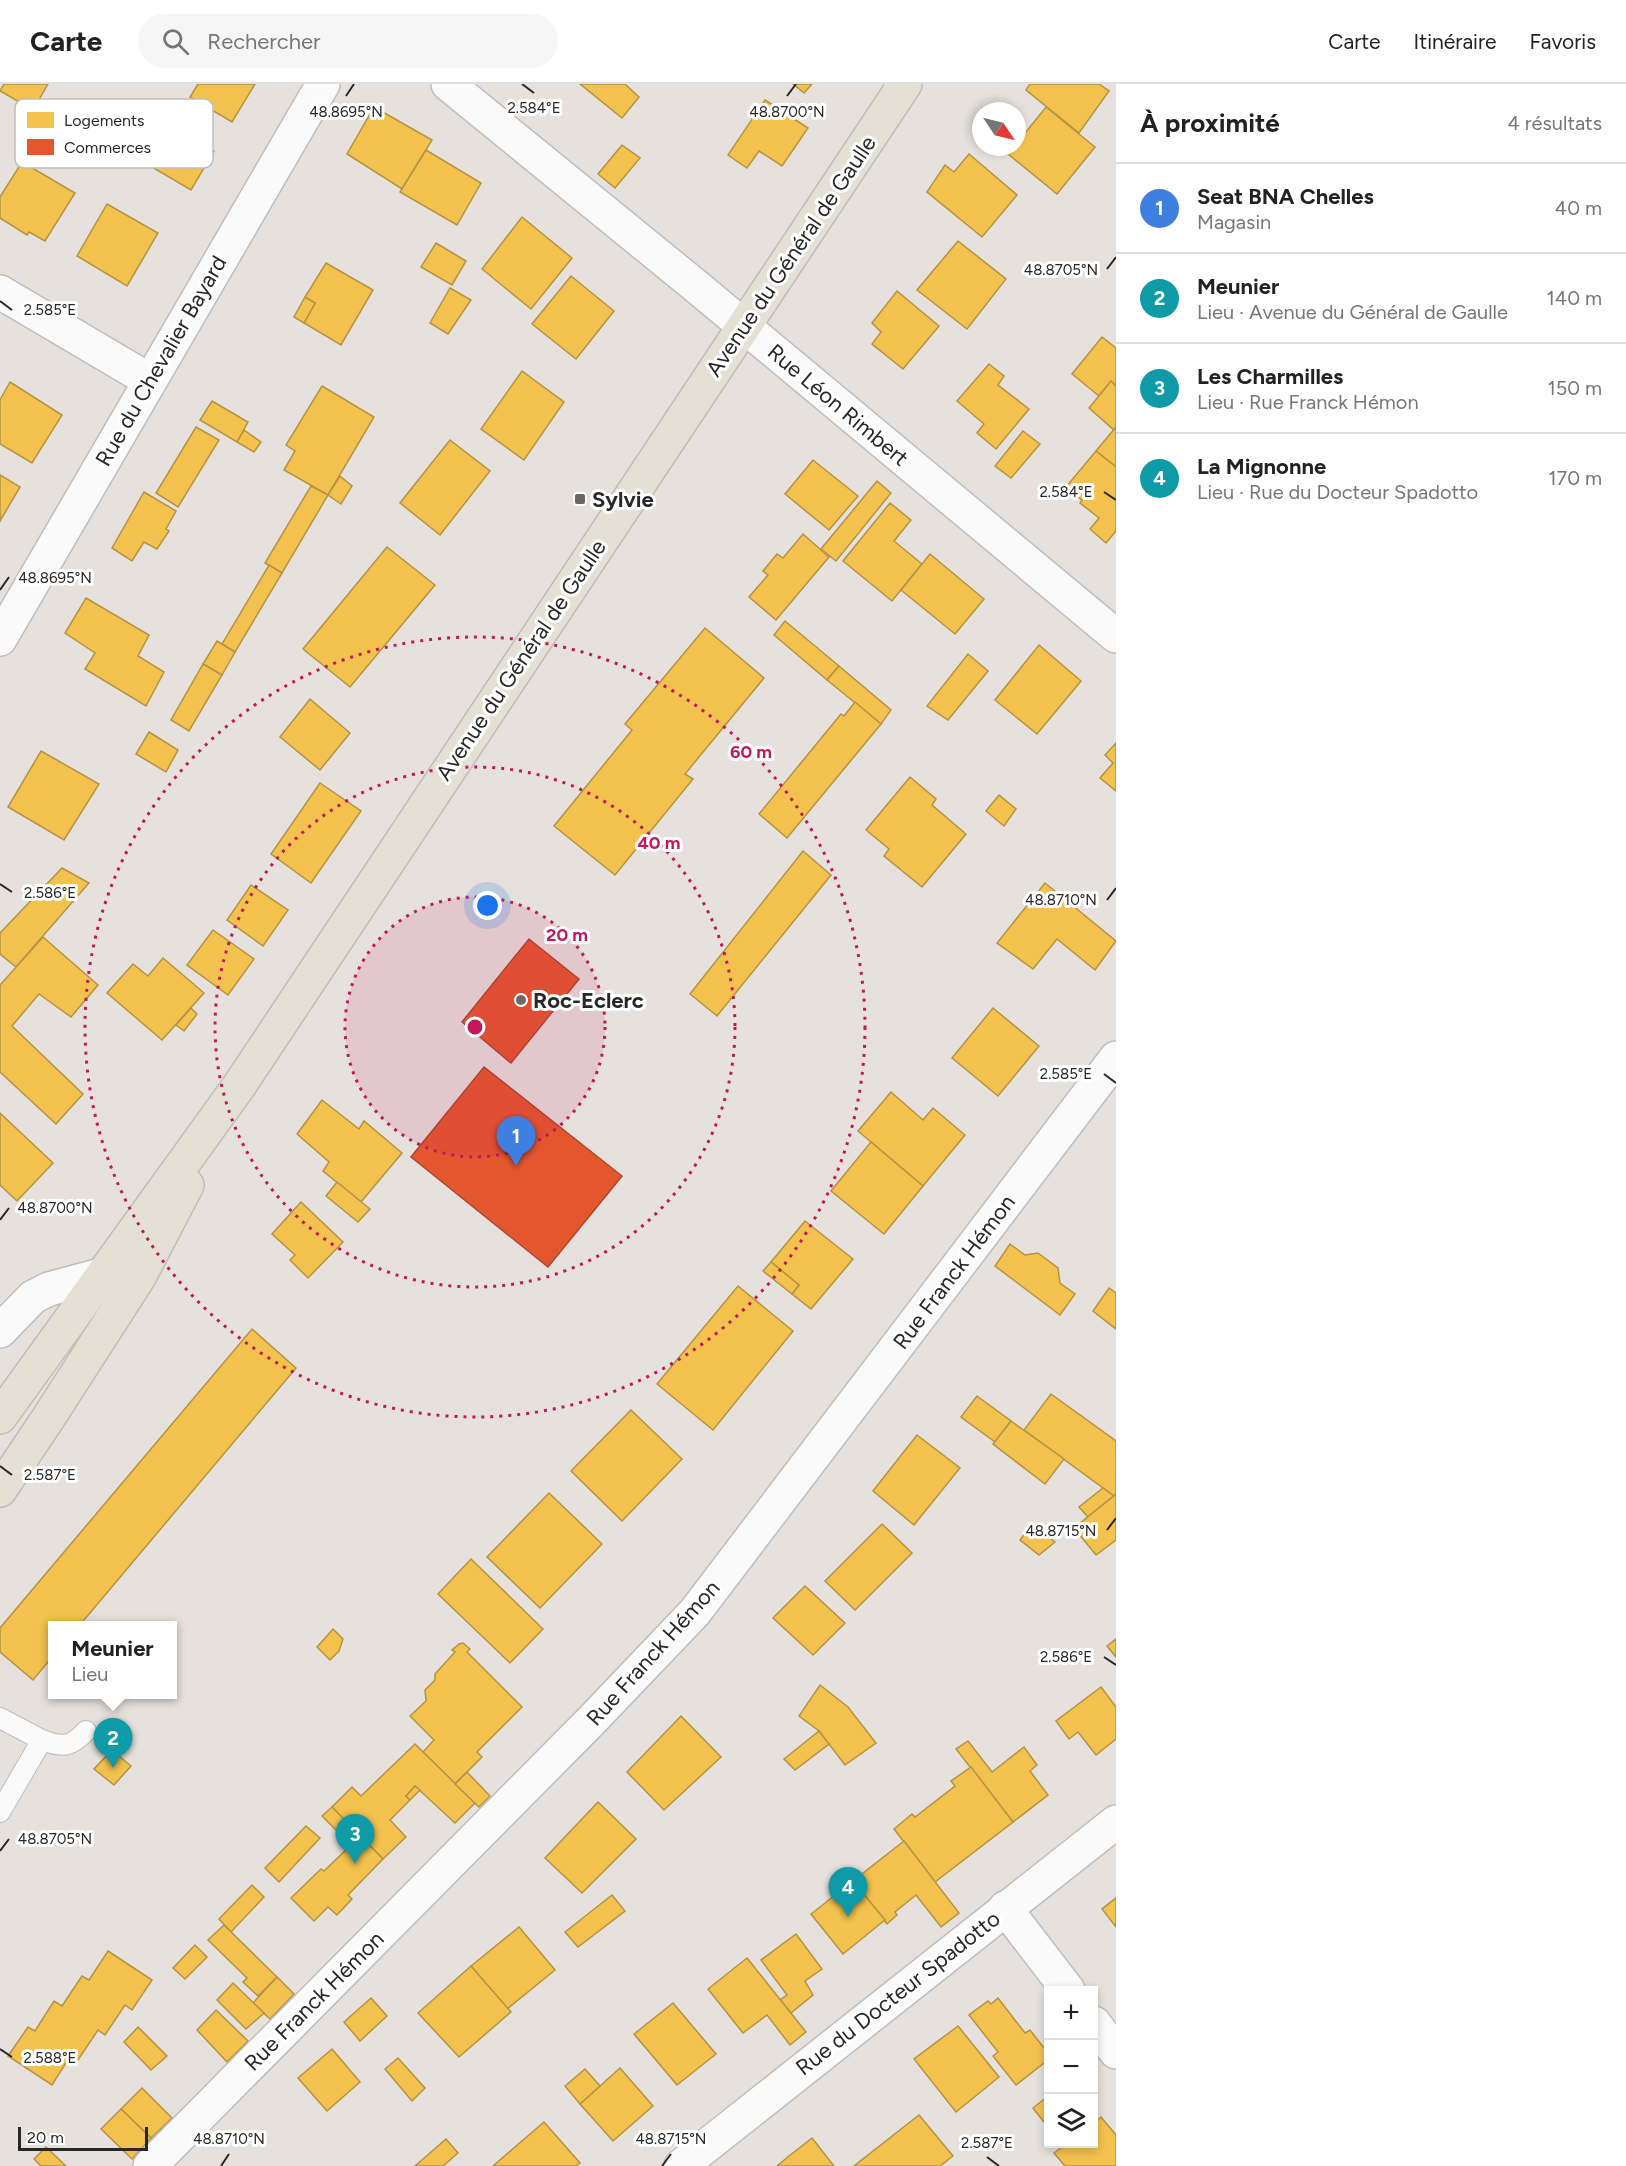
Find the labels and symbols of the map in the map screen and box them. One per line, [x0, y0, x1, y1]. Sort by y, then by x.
legend [15, 99, 213, 168]
text: 2.584°E [507, 99, 561, 117]
north arrow [972, 102, 1026, 156]
text: 48.8695°N [309, 103, 383, 121]
text: 48.8700°N [749, 103, 825, 121]
text: Logements [64, 111, 145, 130]
street label: Avenue du Général de Gaulle [700, 130, 882, 382]
text: Commerces [64, 138, 151, 157]
street label: Rue du Chevalier Bayard [90, 251, 232, 471]
text: 48.8705°N [1024, 261, 1098, 279]
text: 2.585°E [24, 301, 76, 319]
street label: Rue Léon Rimbert [762, 338, 914, 472]
text: 2.584°E [1039, 483, 1093, 501]
place label: Sylvie [592, 486, 654, 513]
marker: Sylvie [573, 492, 587, 506]
street label: Avenue du Général de Gaulle [430, 534, 612, 786]
text: 48.8695°N [18, 569, 92, 587]
text: 60 m [730, 741, 772, 763]
text: 40 m [637, 832, 681, 854]
text: 2.586°E [24, 884, 76, 902]
your location [473, 891, 502, 920]
text: 48.8710°N [1025, 891, 1097, 909]
text: 20 m [546, 924, 588, 946]
place label: Roc-Eclerc [533, 987, 644, 1014]
marker: Roc-Eclerc [514, 993, 528, 1007]
centre of rings [465, 1017, 485, 1037]
text: 2.585°E [1040, 1065, 1092, 1083]
pin: 1 [496, 1116, 536, 1166]
street label: Rue Franck Hémon [887, 1189, 1021, 1355]
text: 48.8700°N [17, 1199, 93, 1217]
text: 2.587°E [24, 1466, 76, 1484]
text: 48.8715°N [1026, 1522, 1096, 1540]
street label: Rue Franck Hémon [581, 1575, 725, 1731]
text: 2.586°E [1040, 1648, 1092, 1666]
pin: 2 [94, 1718, 132, 1768]
pin: 3 [336, 1814, 374, 1864]
text: 48.8705°N [18, 1830, 92, 1848]
pin: 4 [828, 1868, 868, 1917]
street label: Rue du Docteur Spadotto [790, 1905, 1006, 2081]
street label: Rue Franck Hémon [239, 1926, 389, 2076]
text: 2.588°E [24, 2049, 76, 2067]
scale bar [18, 2124, 148, 2152]
text: 48.8710°N [193, 2130, 265, 2148]
text: 48.8715°N [636, 2130, 706, 2148]
text: 2.587°E [961, 2134, 1013, 2152]

